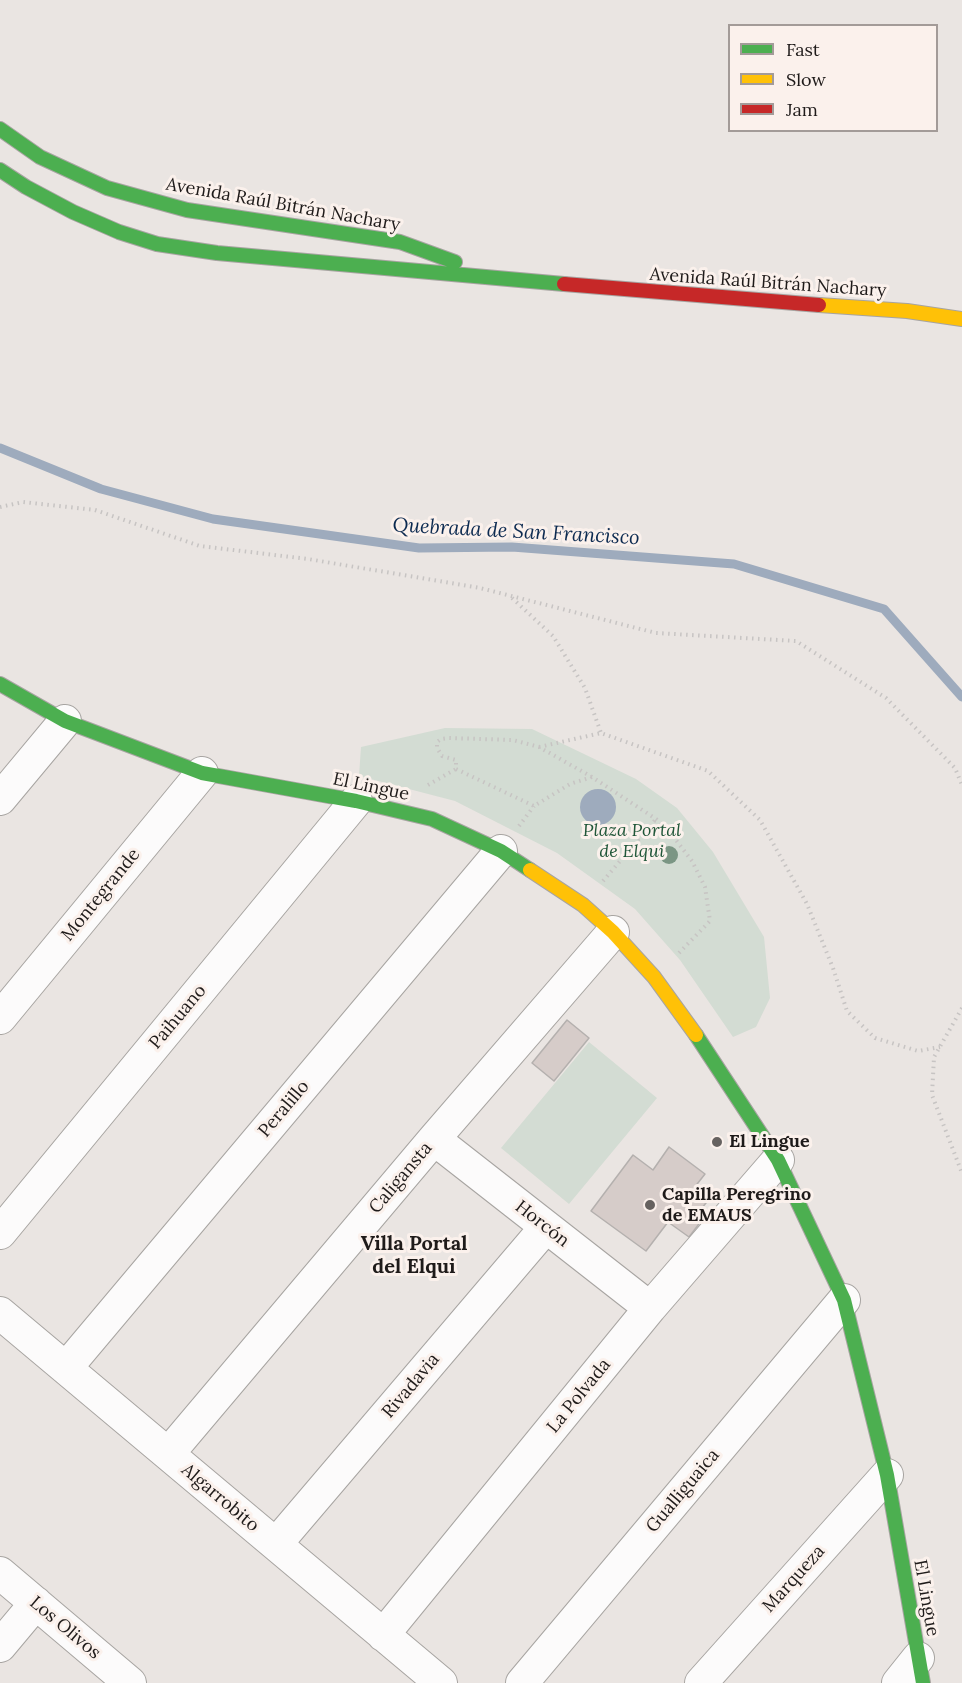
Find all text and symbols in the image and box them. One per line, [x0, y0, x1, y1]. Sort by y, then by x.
legend [728, 24, 938, 132]
text: Fast [786, 38, 820, 61]
text: Slow [786, 68, 826, 91]
text: Jam [786, 98, 818, 121]
street label: Avenida Raúl Bitrán Nachary [164, 174, 402, 236]
street label: Avenida Raúl Bitrán Nachary [649, 264, 887, 302]
water label: Quebrada de San Francisco [392, 514, 640, 550]
street label: El Lingue [331, 768, 411, 806]
park label: Plaza Portal de Elqui [583, 820, 681, 862]
street label: Montegrande [57, 844, 145, 946]
street label: Paihuano [145, 980, 211, 1054]
street label: Peralillo [254, 1076, 314, 1142]
place label: El Lingue [729, 1131, 810, 1153]
marker: El Lingue [710, 1135, 724, 1149]
street label: Caligansta [365, 1138, 437, 1218]
place label: Capilla Peregrino de EMAUS [662, 1184, 811, 1226]
street label: Horcón [511, 1196, 573, 1252]
marker: Capilla Peregrino de EMAUS [643, 1198, 657, 1212]
district label: Villa Portal del Elqui [361, 1232, 467, 1279]
street label: Rivadavia [378, 1349, 444, 1423]
street label: La Polvada [543, 1355, 615, 1437]
street label: Gualliguaica [642, 1445, 724, 1537]
street label: Algarrobito [177, 1459, 263, 1537]
street label: Marqueza [758, 1541, 830, 1617]
street label: El Lingue [909, 1558, 943, 1638]
street label: Los Olivos [25, 1592, 105, 1664]

